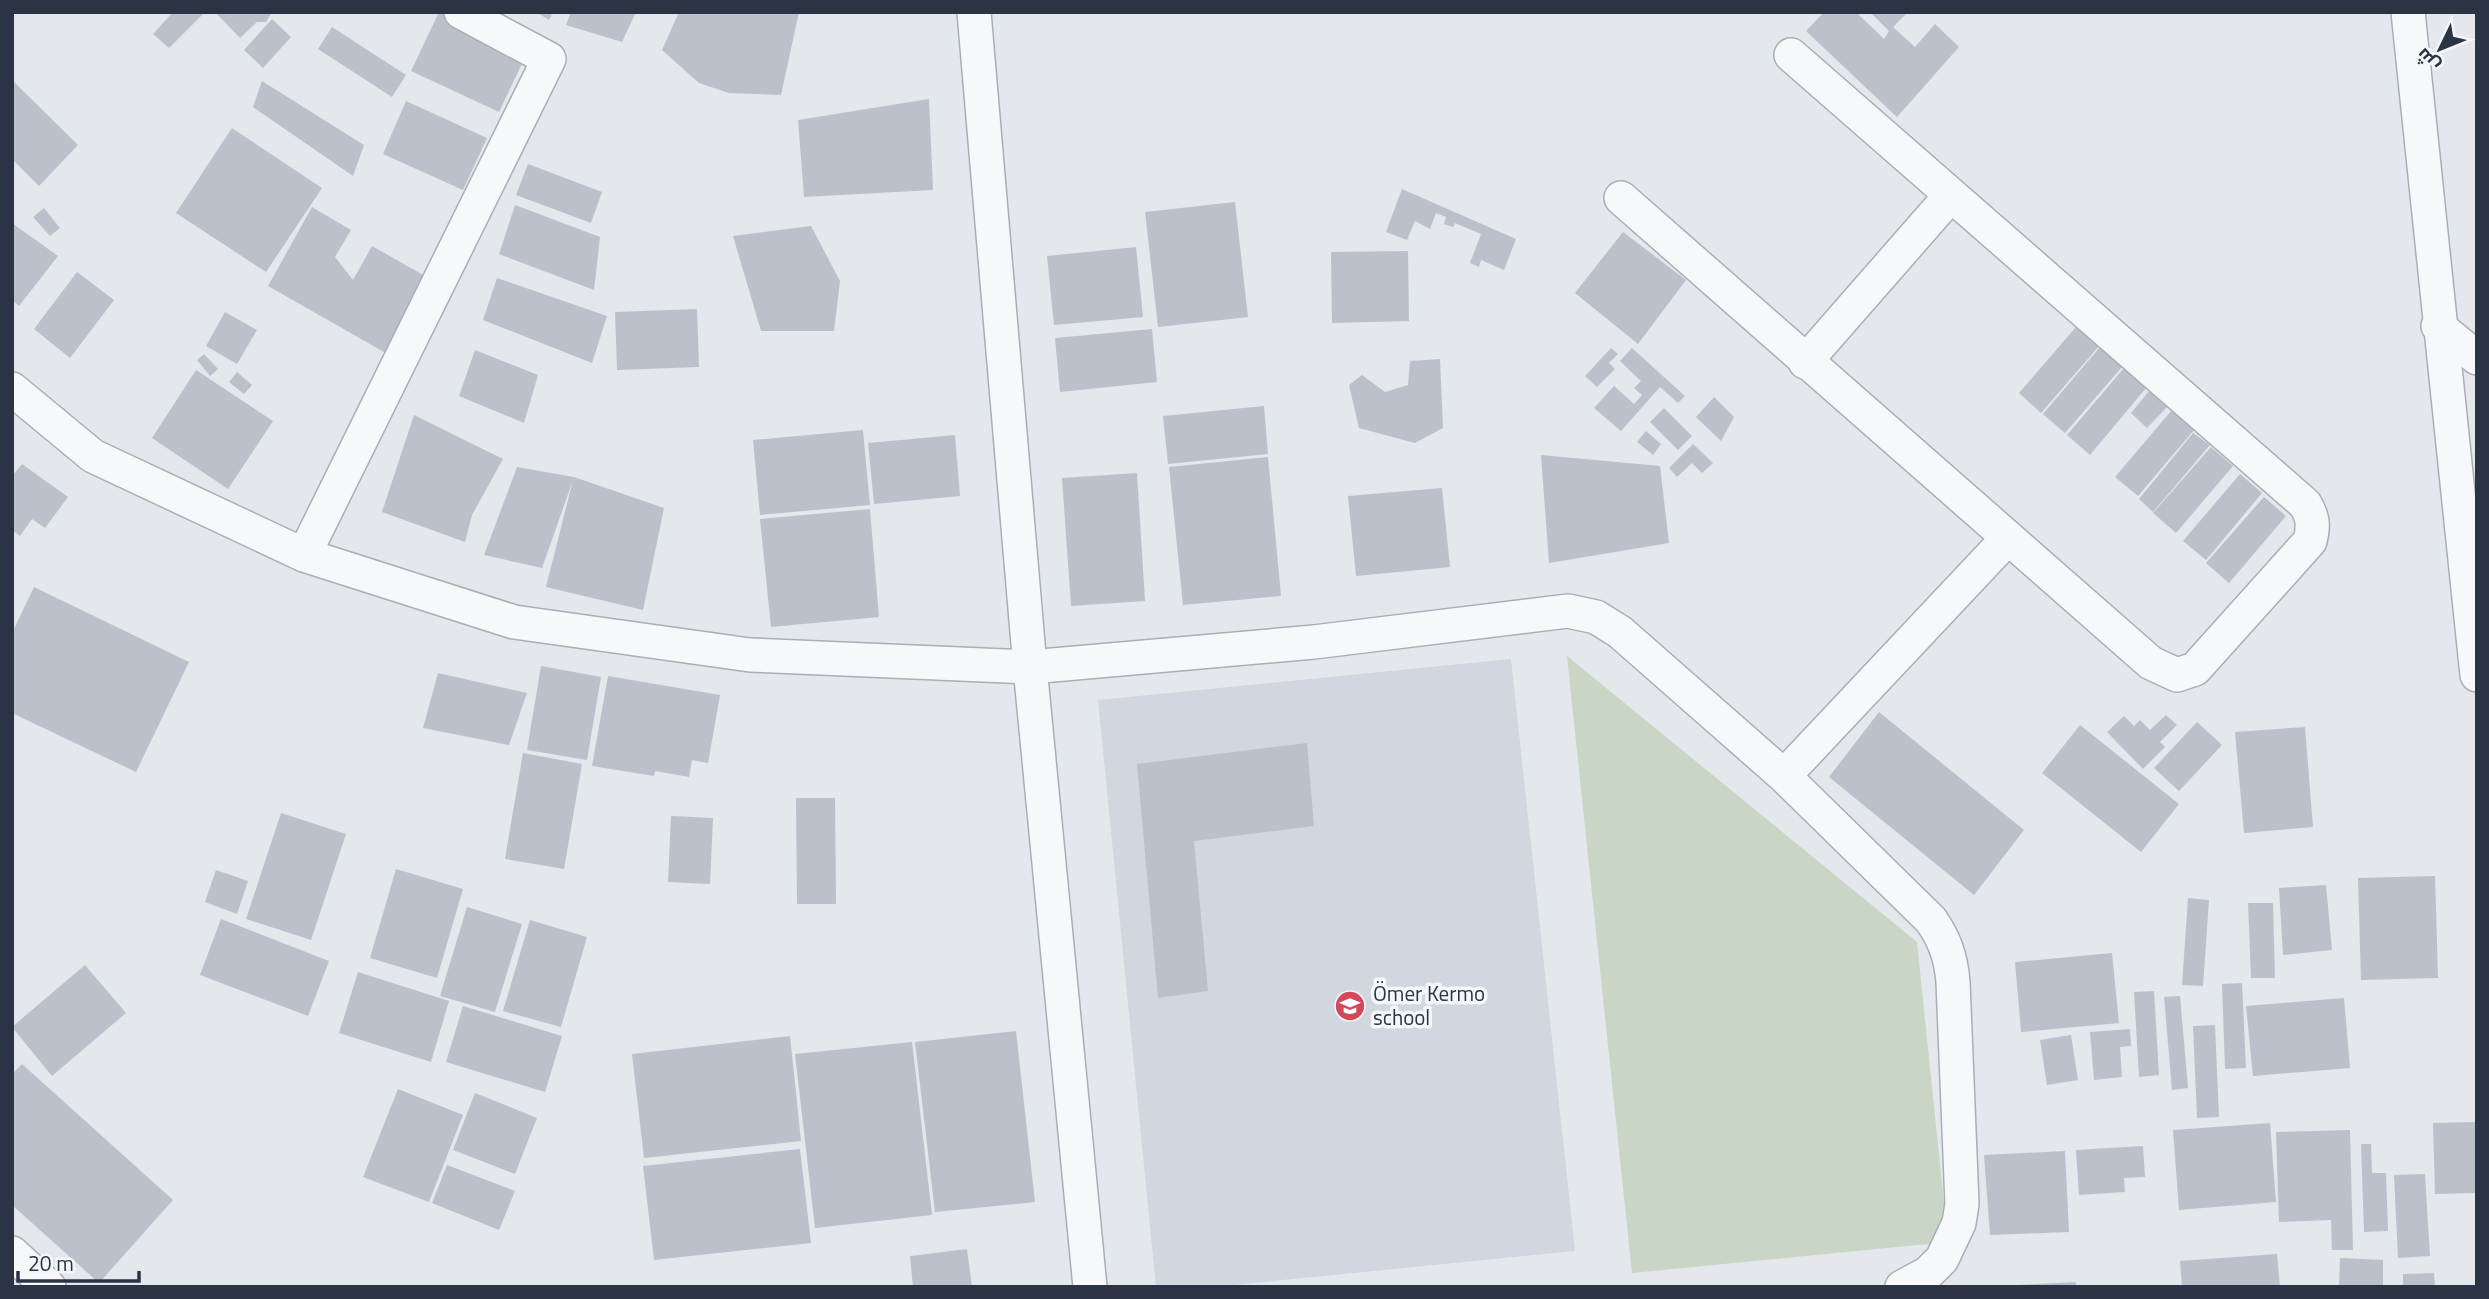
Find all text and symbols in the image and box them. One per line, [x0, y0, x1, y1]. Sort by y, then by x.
north arrow [2405, 14, 2475, 84]
text: ش [2408, 42, 2446, 80]
place label: Ömer Kermo school [1373, 977, 1485, 1033]
school or university icon: Ömer Kermo school [1333, 989, 1367, 1023]
scale bar [18, 1240, 138, 1284]
text: 20 m [28, 1247, 74, 1279]

